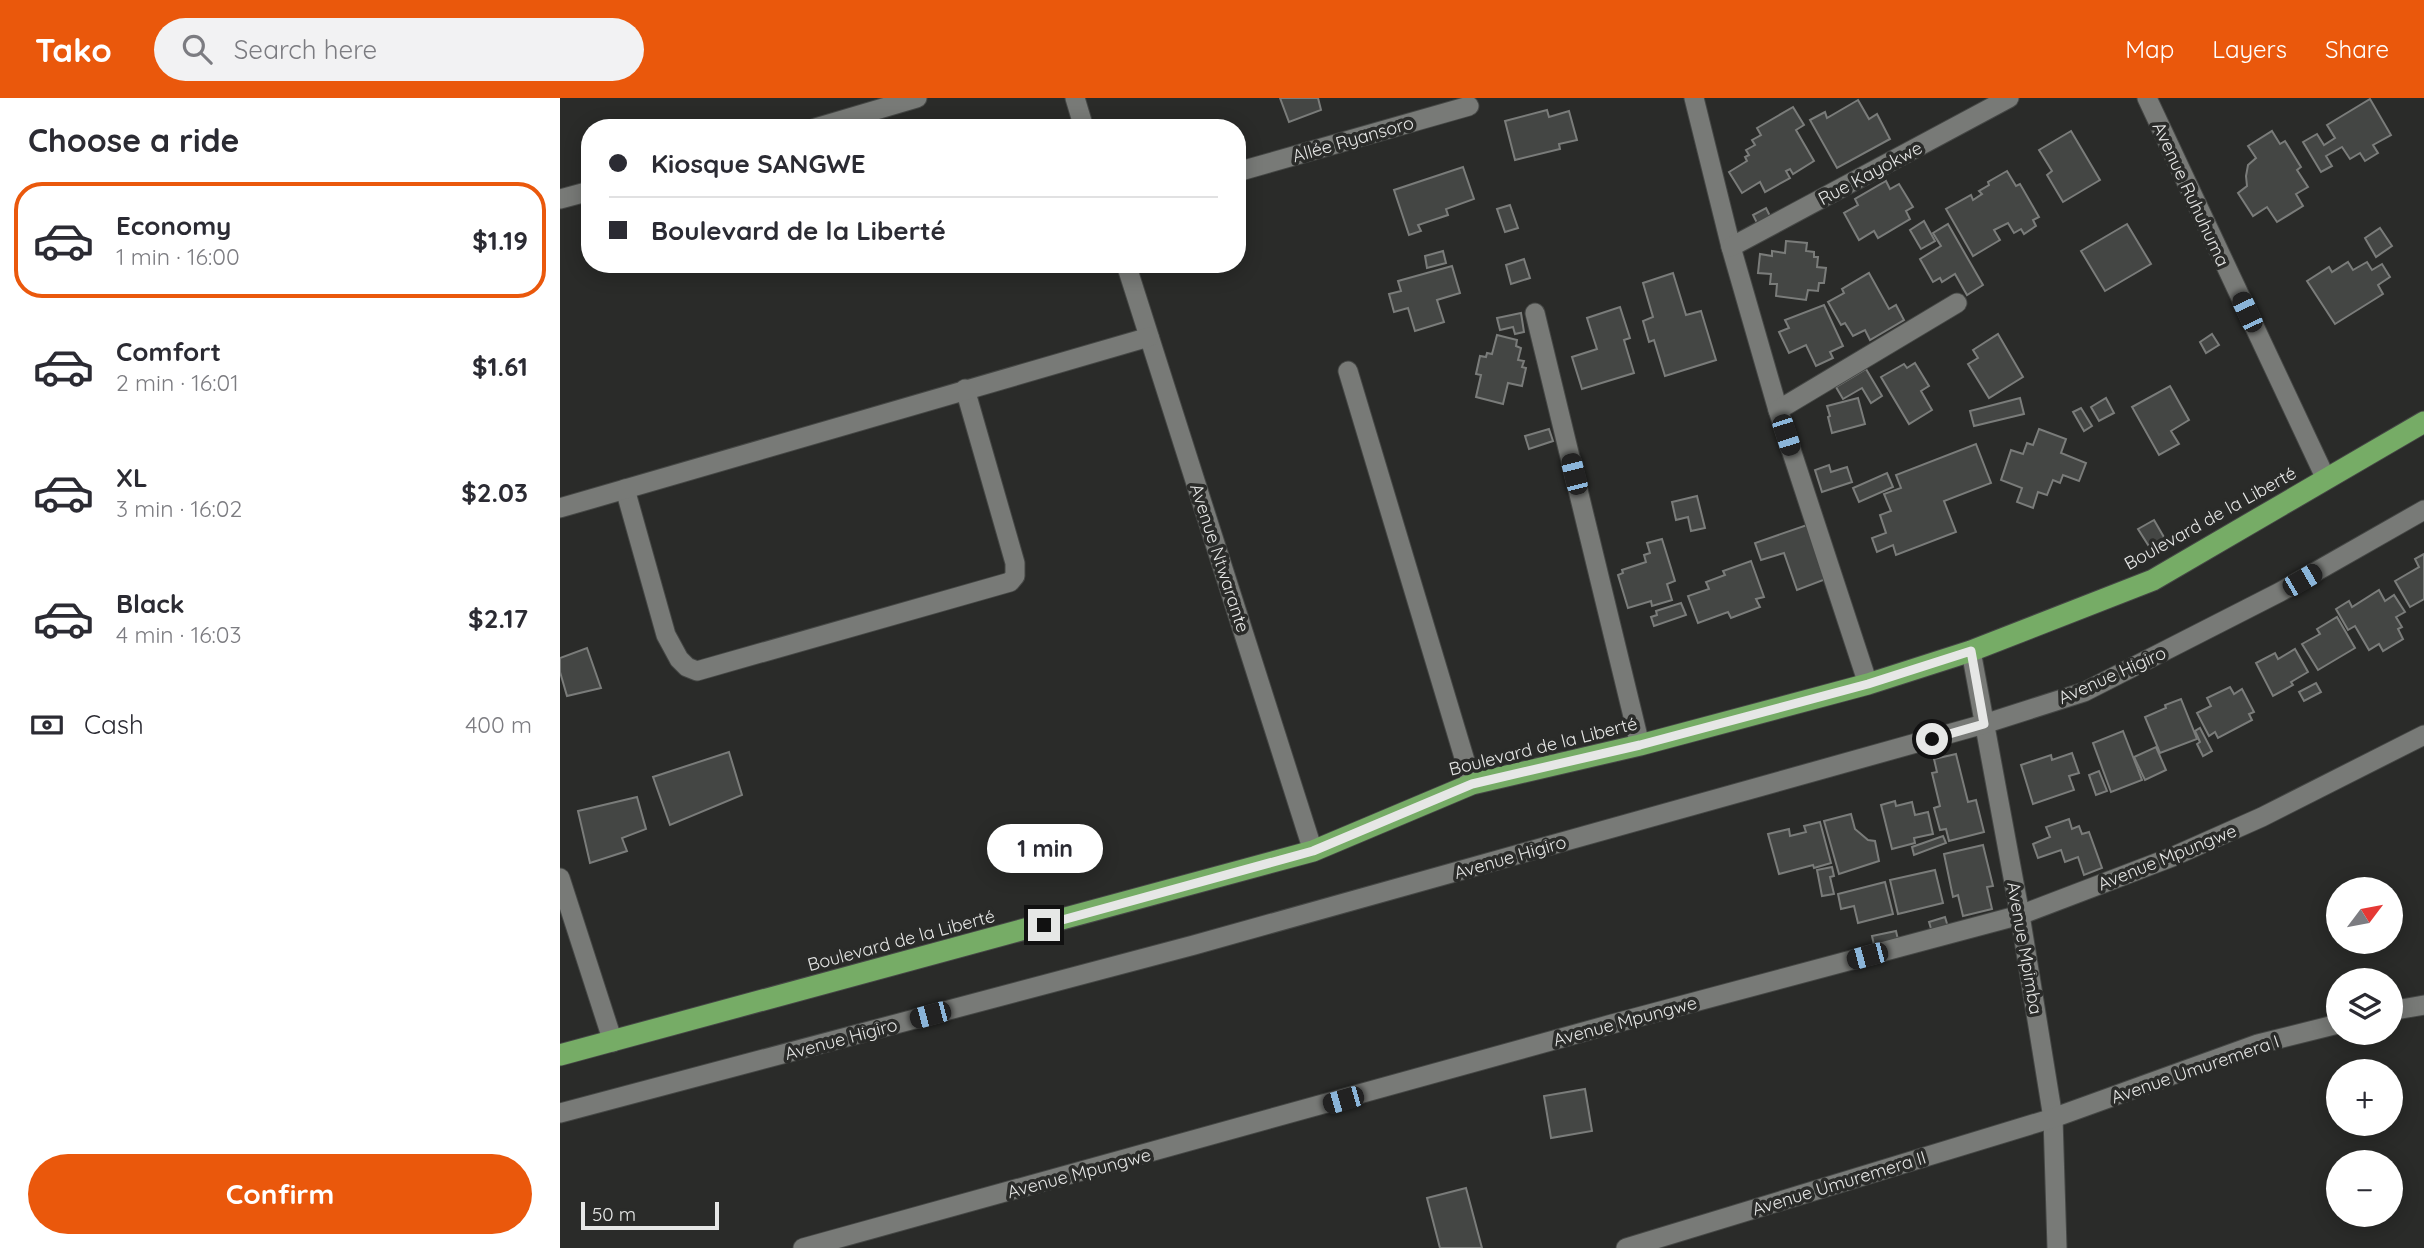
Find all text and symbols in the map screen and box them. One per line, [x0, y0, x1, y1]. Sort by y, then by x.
search box [154, 18, 644, 81]
text: Tako [35, 29, 112, 70]
icon: search [178, 30, 216, 68]
text: Search here [234, 33, 377, 66]
text: Map [2125, 34, 2174, 64]
text: Layers [2212, 34, 2287, 64]
text: Share [2325, 34, 2389, 64]
street label: Allée Ryansoro [1290, 111, 1416, 167]
street label: Avenue Ruhuhuma [2147, 118, 2235, 270]
text: Choose a ride [28, 120, 240, 160]
street label: Rue Kayokwe [1814, 136, 1926, 210]
text: Kiosque SANGWE [651, 147, 866, 180]
icon: car [32, 209, 95, 272]
text: Economy [116, 209, 231, 242]
text: Boulevard de la Liberté [651, 214, 946, 247]
text: $1.19 [472, 224, 528, 257]
text: 1 min · 16:00 [116, 242, 240, 271]
car [2229, 289, 2266, 335]
icon: car [32, 335, 95, 398]
text: Comfort [116, 335, 221, 368]
text: $1.61 [472, 350, 528, 383]
text: 2 min · 16:01 [116, 368, 239, 397]
car [1770, 412, 1803, 458]
car [1559, 451, 1590, 497]
icon: car [32, 461, 95, 524]
text: XL [116, 461, 148, 494]
street label: Boulevard de la Liberté [2120, 461, 2300, 575]
text: $2.03 [461, 476, 528, 509]
street label: Avenue Ntwarante [1185, 481, 1255, 635]
text: 3 min · 16:02 [116, 494, 242, 523]
car [2279, 560, 2326, 600]
icon: car [32, 587, 95, 650]
text: Black [116, 587, 185, 620]
text: $2.17 [468, 602, 528, 635]
text: 4 min · 16:03 [116, 620, 242, 649]
street label: Avenue Higiro [2054, 641, 2170, 709]
icon: cash [28, 706, 66, 744]
text: Cash [84, 708, 144, 741]
text: 400 m [465, 710, 532, 739]
street label: Boulevard de la Liberté [1446, 711, 1640, 781]
route start [1916, 723, 1948, 755]
street label: Avenue Mpungwe [2094, 819, 2240, 895]
callout: 1 min [986, 824, 1102, 872]
street label: Avenue Higiro [1451, 830, 1569, 884]
text: 1 min [1017, 834, 1073, 863]
north arrow [2326, 877, 2403, 954]
map controls [2326, 877, 2403, 1227]
street label: Avenue Mpimba [2002, 880, 2048, 1016]
street label: Boulevard de la Liberté [805, 904, 997, 976]
route end [1028, 909, 1060, 941]
car [1844, 940, 1891, 972]
button: layers [2326, 968, 2403, 1045]
street label: Avenue Mpungwe [1551, 991, 1699, 1051]
car [907, 999, 954, 1031]
street label: Avenue Higiro [782, 1013, 900, 1065]
street label: Avenue Umuremera I [2108, 1029, 2282, 1109]
button: + [2326, 1059, 2403, 1136]
car [1320, 1084, 1367, 1116]
street label: Avenue Mpungwe [1005, 1143, 1153, 1203]
street label: Avenue Umuremera II [1749, 1146, 1929, 1220]
button: − [2326, 1150, 2403, 1227]
button: Confirm [28, 1154, 532, 1234]
scale bar [581, 1199, 719, 1231]
text: 50 m [592, 1202, 636, 1226]

